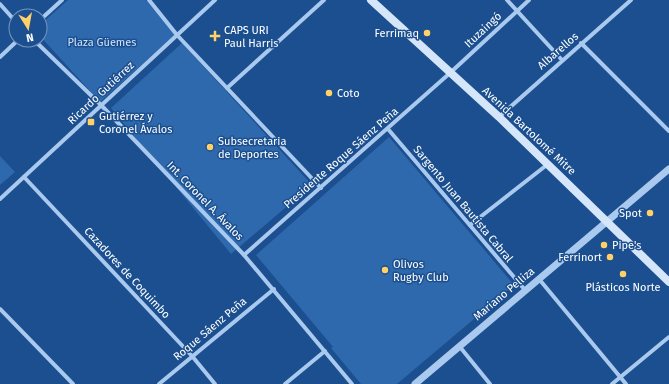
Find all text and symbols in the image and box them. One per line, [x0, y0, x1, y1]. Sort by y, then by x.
north arrow [8, 8, 48, 48]
street label: Ituzaingó [462, 10, 504, 50]
place label: CAPS URI Paul Harris [224, 24, 279, 50]
place label: Ferrimaq [374, 27, 419, 40]
marker: Ferrimaq [422, 28, 432, 38]
text: N [25, 30, 35, 44]
marker: CAPS URI Paul Harris [209, 30, 221, 42]
street label: Albarellos [535, 30, 581, 72]
park label: Plaza Güemes [68, 36, 136, 49]
street label: Ricardo Gutiérrez [65, 59, 137, 127]
street label: Avenida Bartolomé Mitre [479, 84, 579, 178]
place label: Coto [337, 87, 360, 100]
marker: Coto [324, 88, 334, 98]
street label: Presidente Roque Sáenz Peña [281, 105, 401, 211]
place label: Gutiérrez y Coronel Ávalos [99, 110, 172, 136]
marker: Gutiérrez y Coronel Ávalos [86, 117, 96, 127]
place label: Subsecretaria de Deportes [218, 135, 286, 161]
marker: Subsecretaria de Deportes [205, 142, 215, 152]
street label: Sargento Juan Bautista Cabral [410, 143, 516, 265]
street label: Int. Coronel A. Ávalos [164, 158, 247, 243]
place label: Spot [619, 207, 642, 220]
marker: Spot [645, 208, 655, 218]
street label: Cazadores de Coquimbo [81, 225, 173, 321]
place label: Pipe's [612, 239, 641, 252]
marker: Pipe's [599, 240, 609, 250]
place label: Ferrinort [558, 251, 602, 264]
marker: Ferrinort [605, 252, 615, 262]
place label: Olivos Rugby Club [393, 258, 449, 284]
marker: Olivos Rugby Club [380, 265, 390, 275]
street label: Mariano Pelliza [471, 265, 537, 323]
marker: Plásticos Norte [618, 269, 628, 279]
place label: Plásticos Norte [585, 281, 661, 294]
street label: Roque Sáenz Peña [171, 295, 249, 363]

